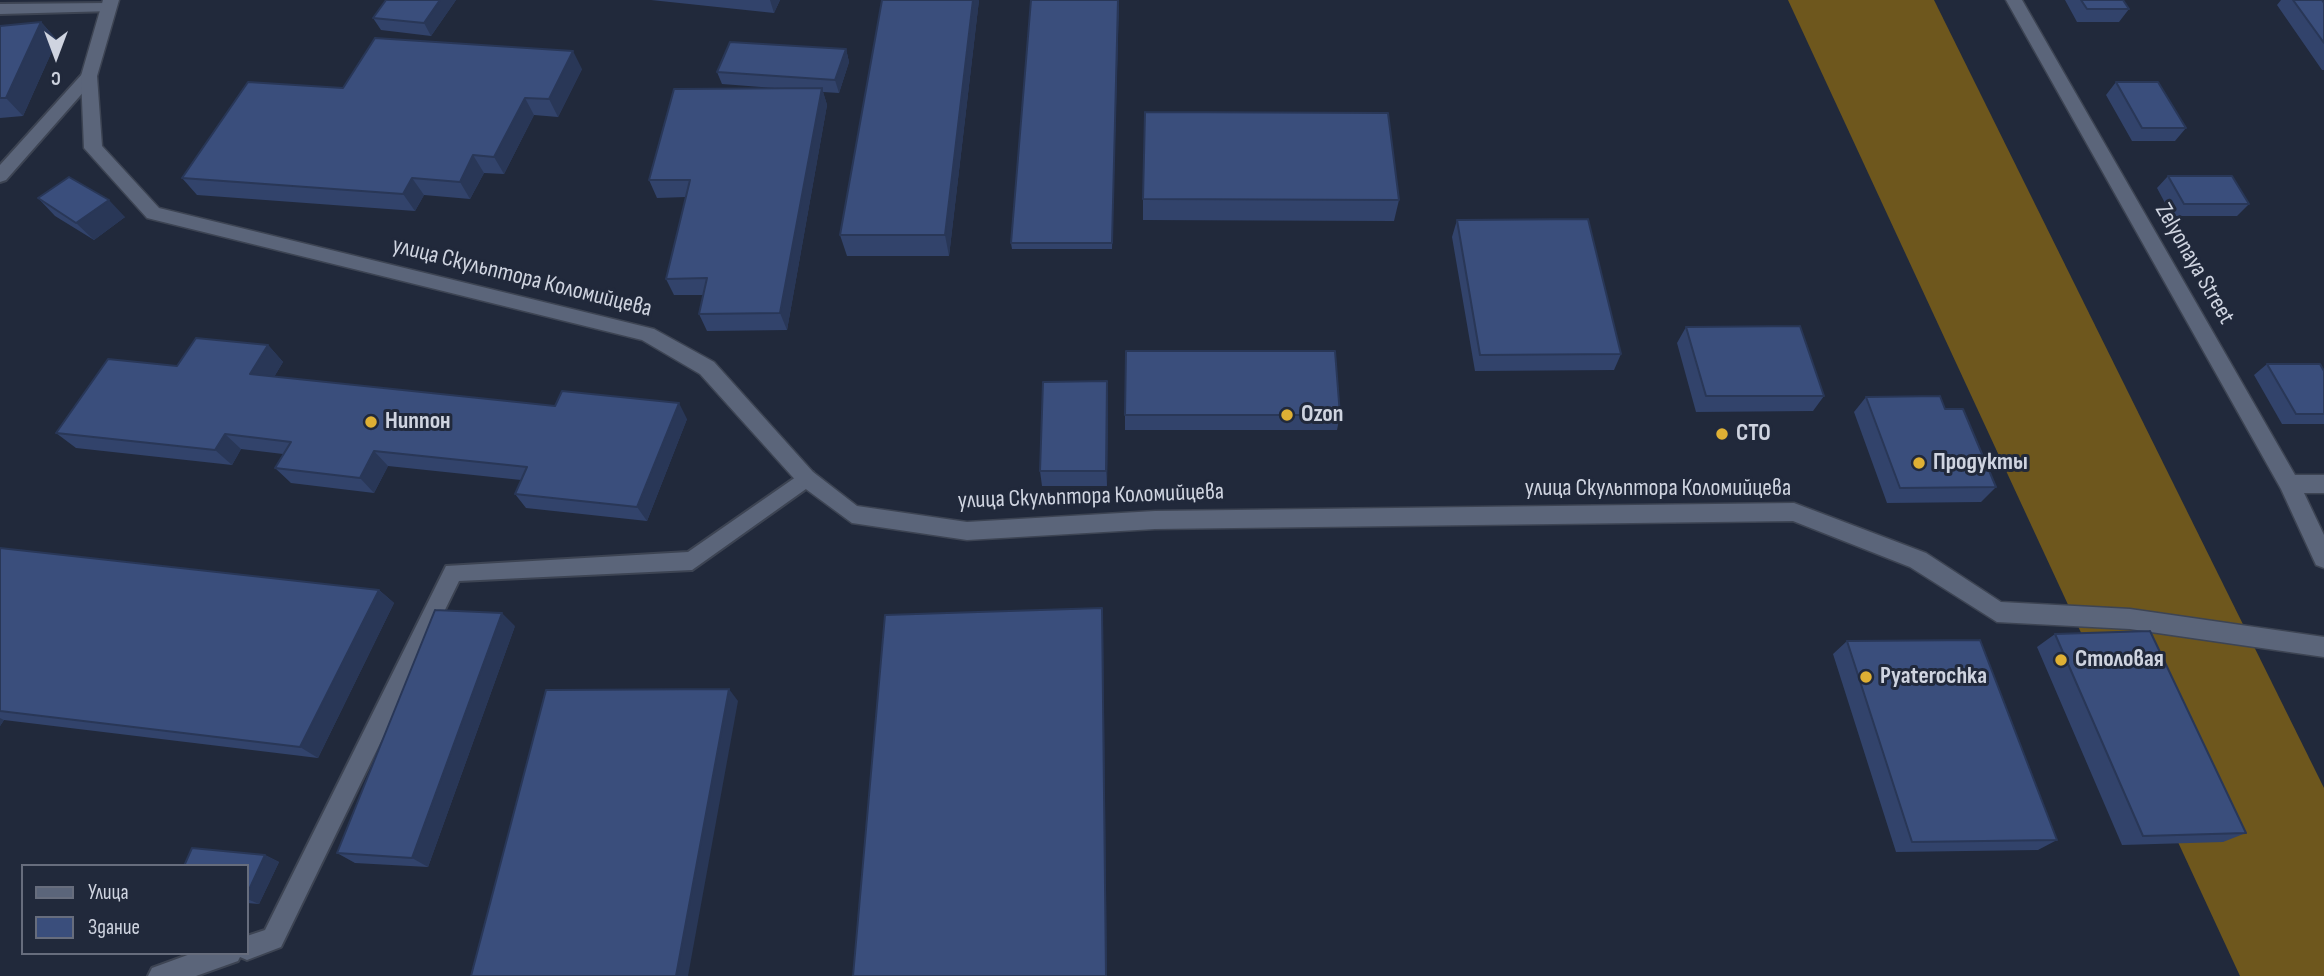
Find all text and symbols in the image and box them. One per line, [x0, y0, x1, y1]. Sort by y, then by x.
north arrow [21, 21, 91, 91]
text: С [51, 66, 61, 89]
street label: Zelyonaya Street [2148, 199, 2240, 329]
street label: улица Скульптора Коломийцева [389, 232, 655, 324]
place label: Ozon [1301, 401, 1343, 429]
marker: Ozon [1279, 407, 1295, 423]
place label: Ниппон [385, 408, 451, 436]
marker: Ниппон [363, 414, 379, 430]
place label: СТО [1736, 420, 1771, 448]
marker: СТО [1714, 426, 1730, 442]
place label: Продукты [1933, 449, 2028, 477]
marker: Продукты [1911, 455, 1927, 471]
street label: улица Скульптора Коломийцева [1525, 475, 1791, 503]
street label: улица Скульптора Коломийцева [957, 478, 1225, 516]
place label: Столовая [2075, 646, 2164, 674]
marker: Столовая [2053, 652, 2069, 668]
place label: Pyaterochka [1880, 663, 1987, 691]
marker: Pyaterochka [1858, 669, 1874, 685]
legend [21, 864, 248, 955]
text: Улица [88, 880, 129, 905]
text: Здание [88, 915, 140, 940]

